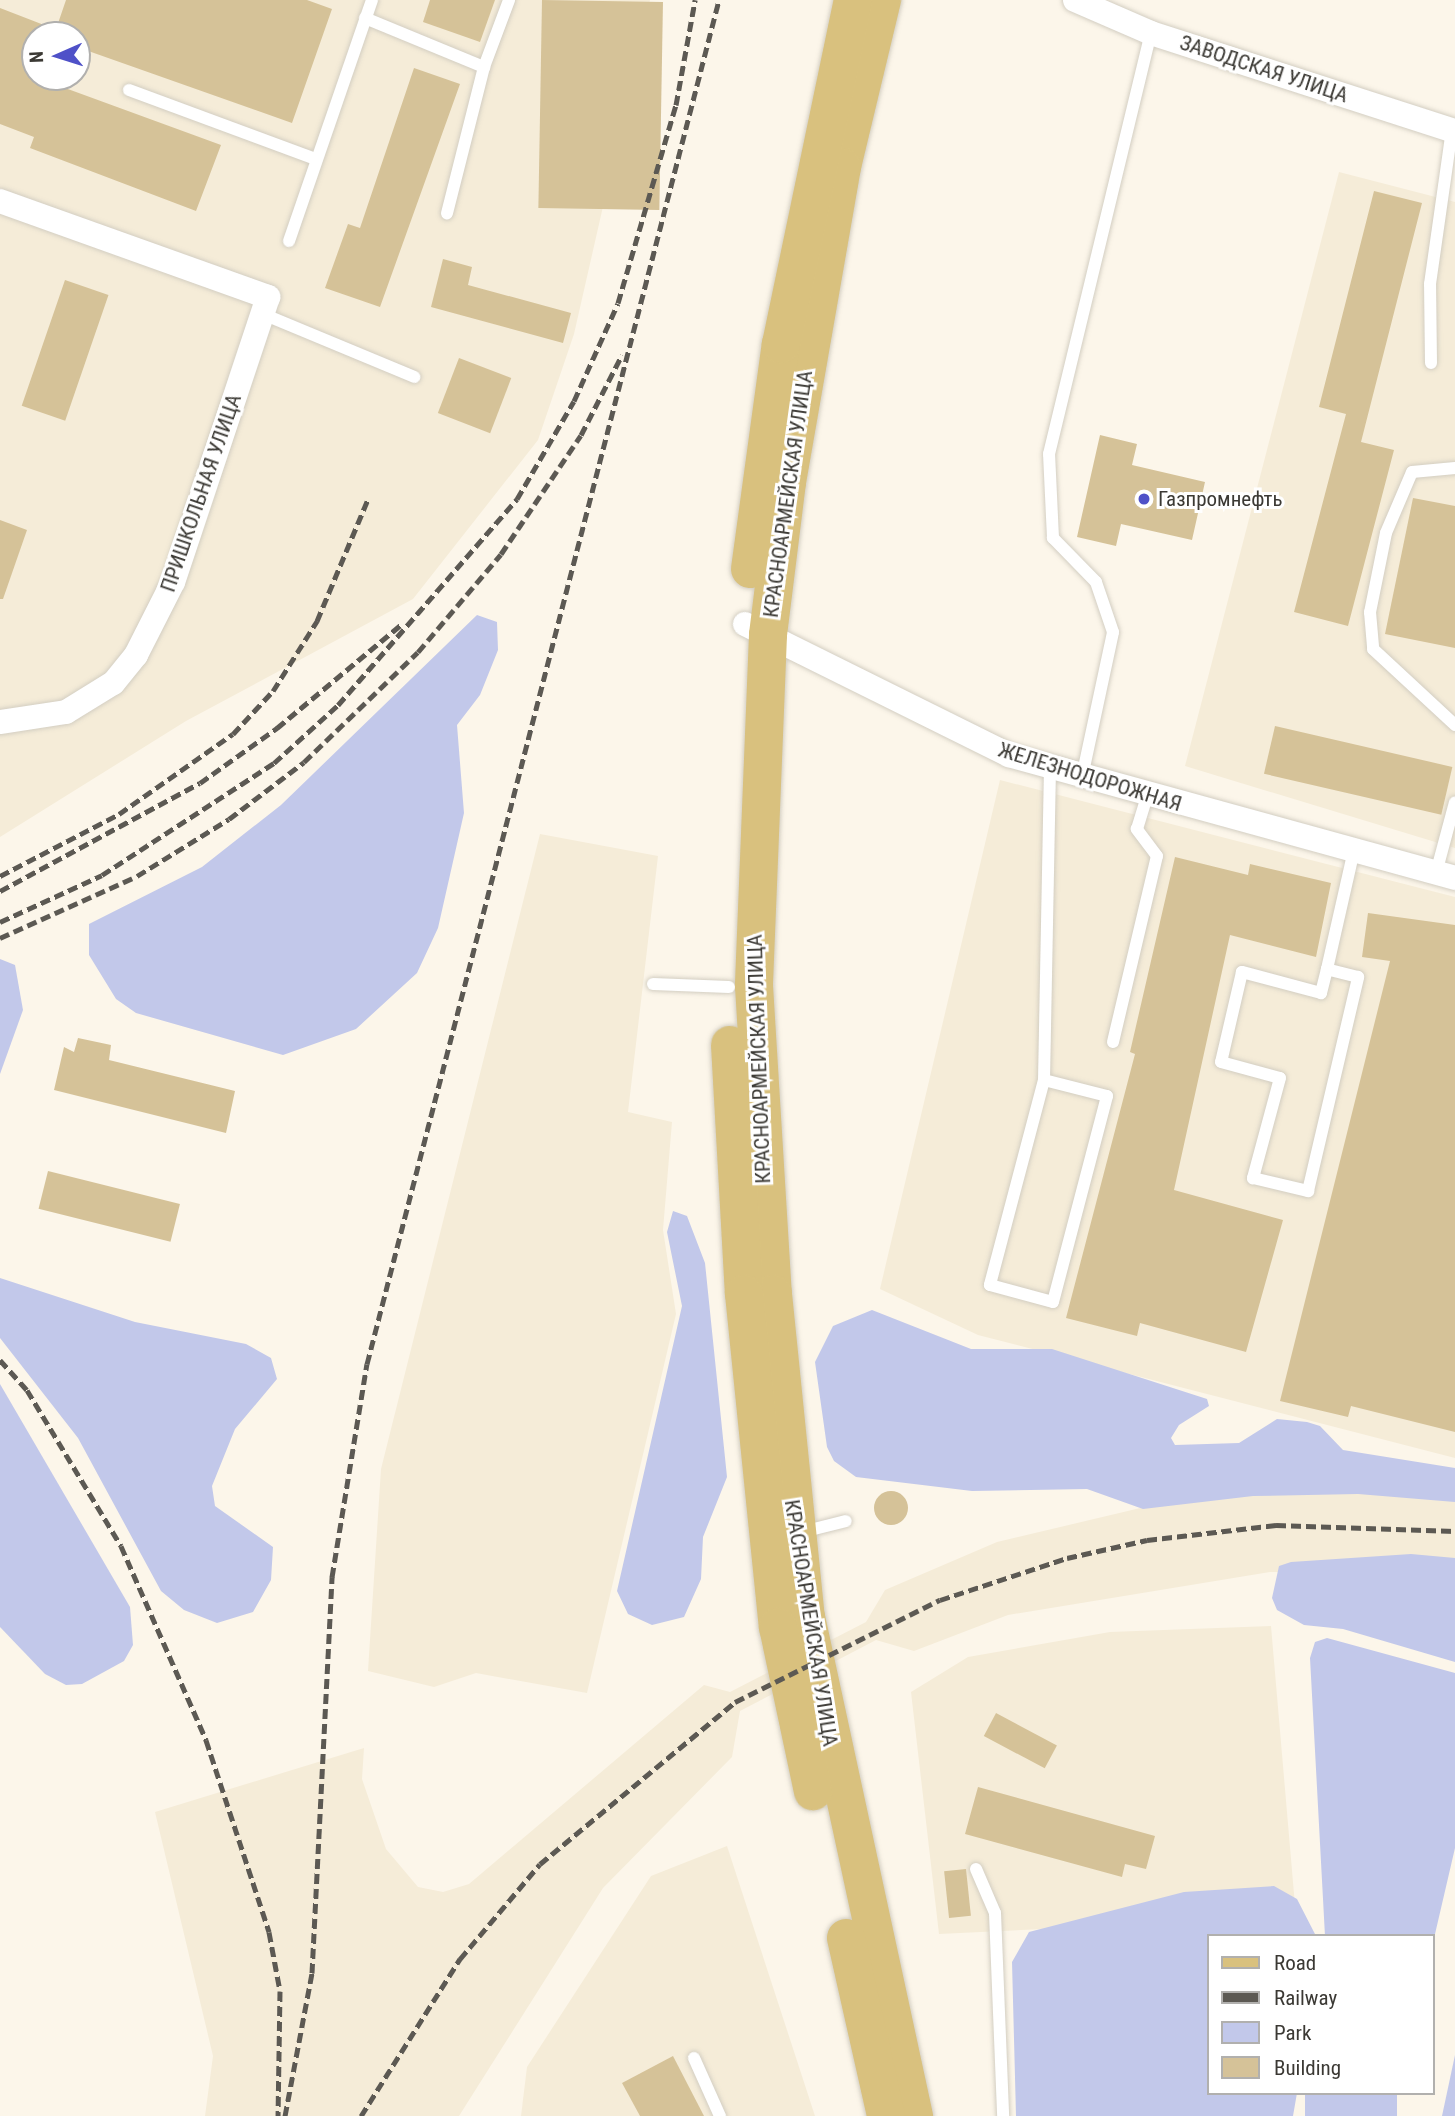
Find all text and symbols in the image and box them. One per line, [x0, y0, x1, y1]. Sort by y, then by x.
north arrow [21, 21, 91, 91]
street label: ЗАВОДСКАЯ УЛИЦА [1177, 30, 1351, 108]
text: N [25, 51, 48, 63]
street label: КРАСНОАРМЕЙСКАЯ УЛИЦА [758, 369, 818, 619]
street label: ПРИШКОЛЬНАЯ УЛИЦА [155, 391, 247, 595]
place label: Газпромнефть [1158, 486, 1283, 512]
marker: Газпромнефть [1136, 491, 1152, 507]
street label: ЖЕЛЕЗНОДОРОЖНАЯ [995, 737, 1185, 817]
street label: КРАСНОАРМЕЙСКАЯ УЛИЦА [742, 934, 776, 1184]
street label: КРАСНОАРМЕЙСКАЯ УЛИЦА [779, 1498, 843, 1748]
legend [1206, 1934, 1434, 2095]
text: Road [1274, 1951, 1316, 1975]
text: Railway [1274, 1986, 1337, 2010]
text: Park [1274, 2021, 1311, 2045]
text: Building [1274, 2056, 1341, 2080]

